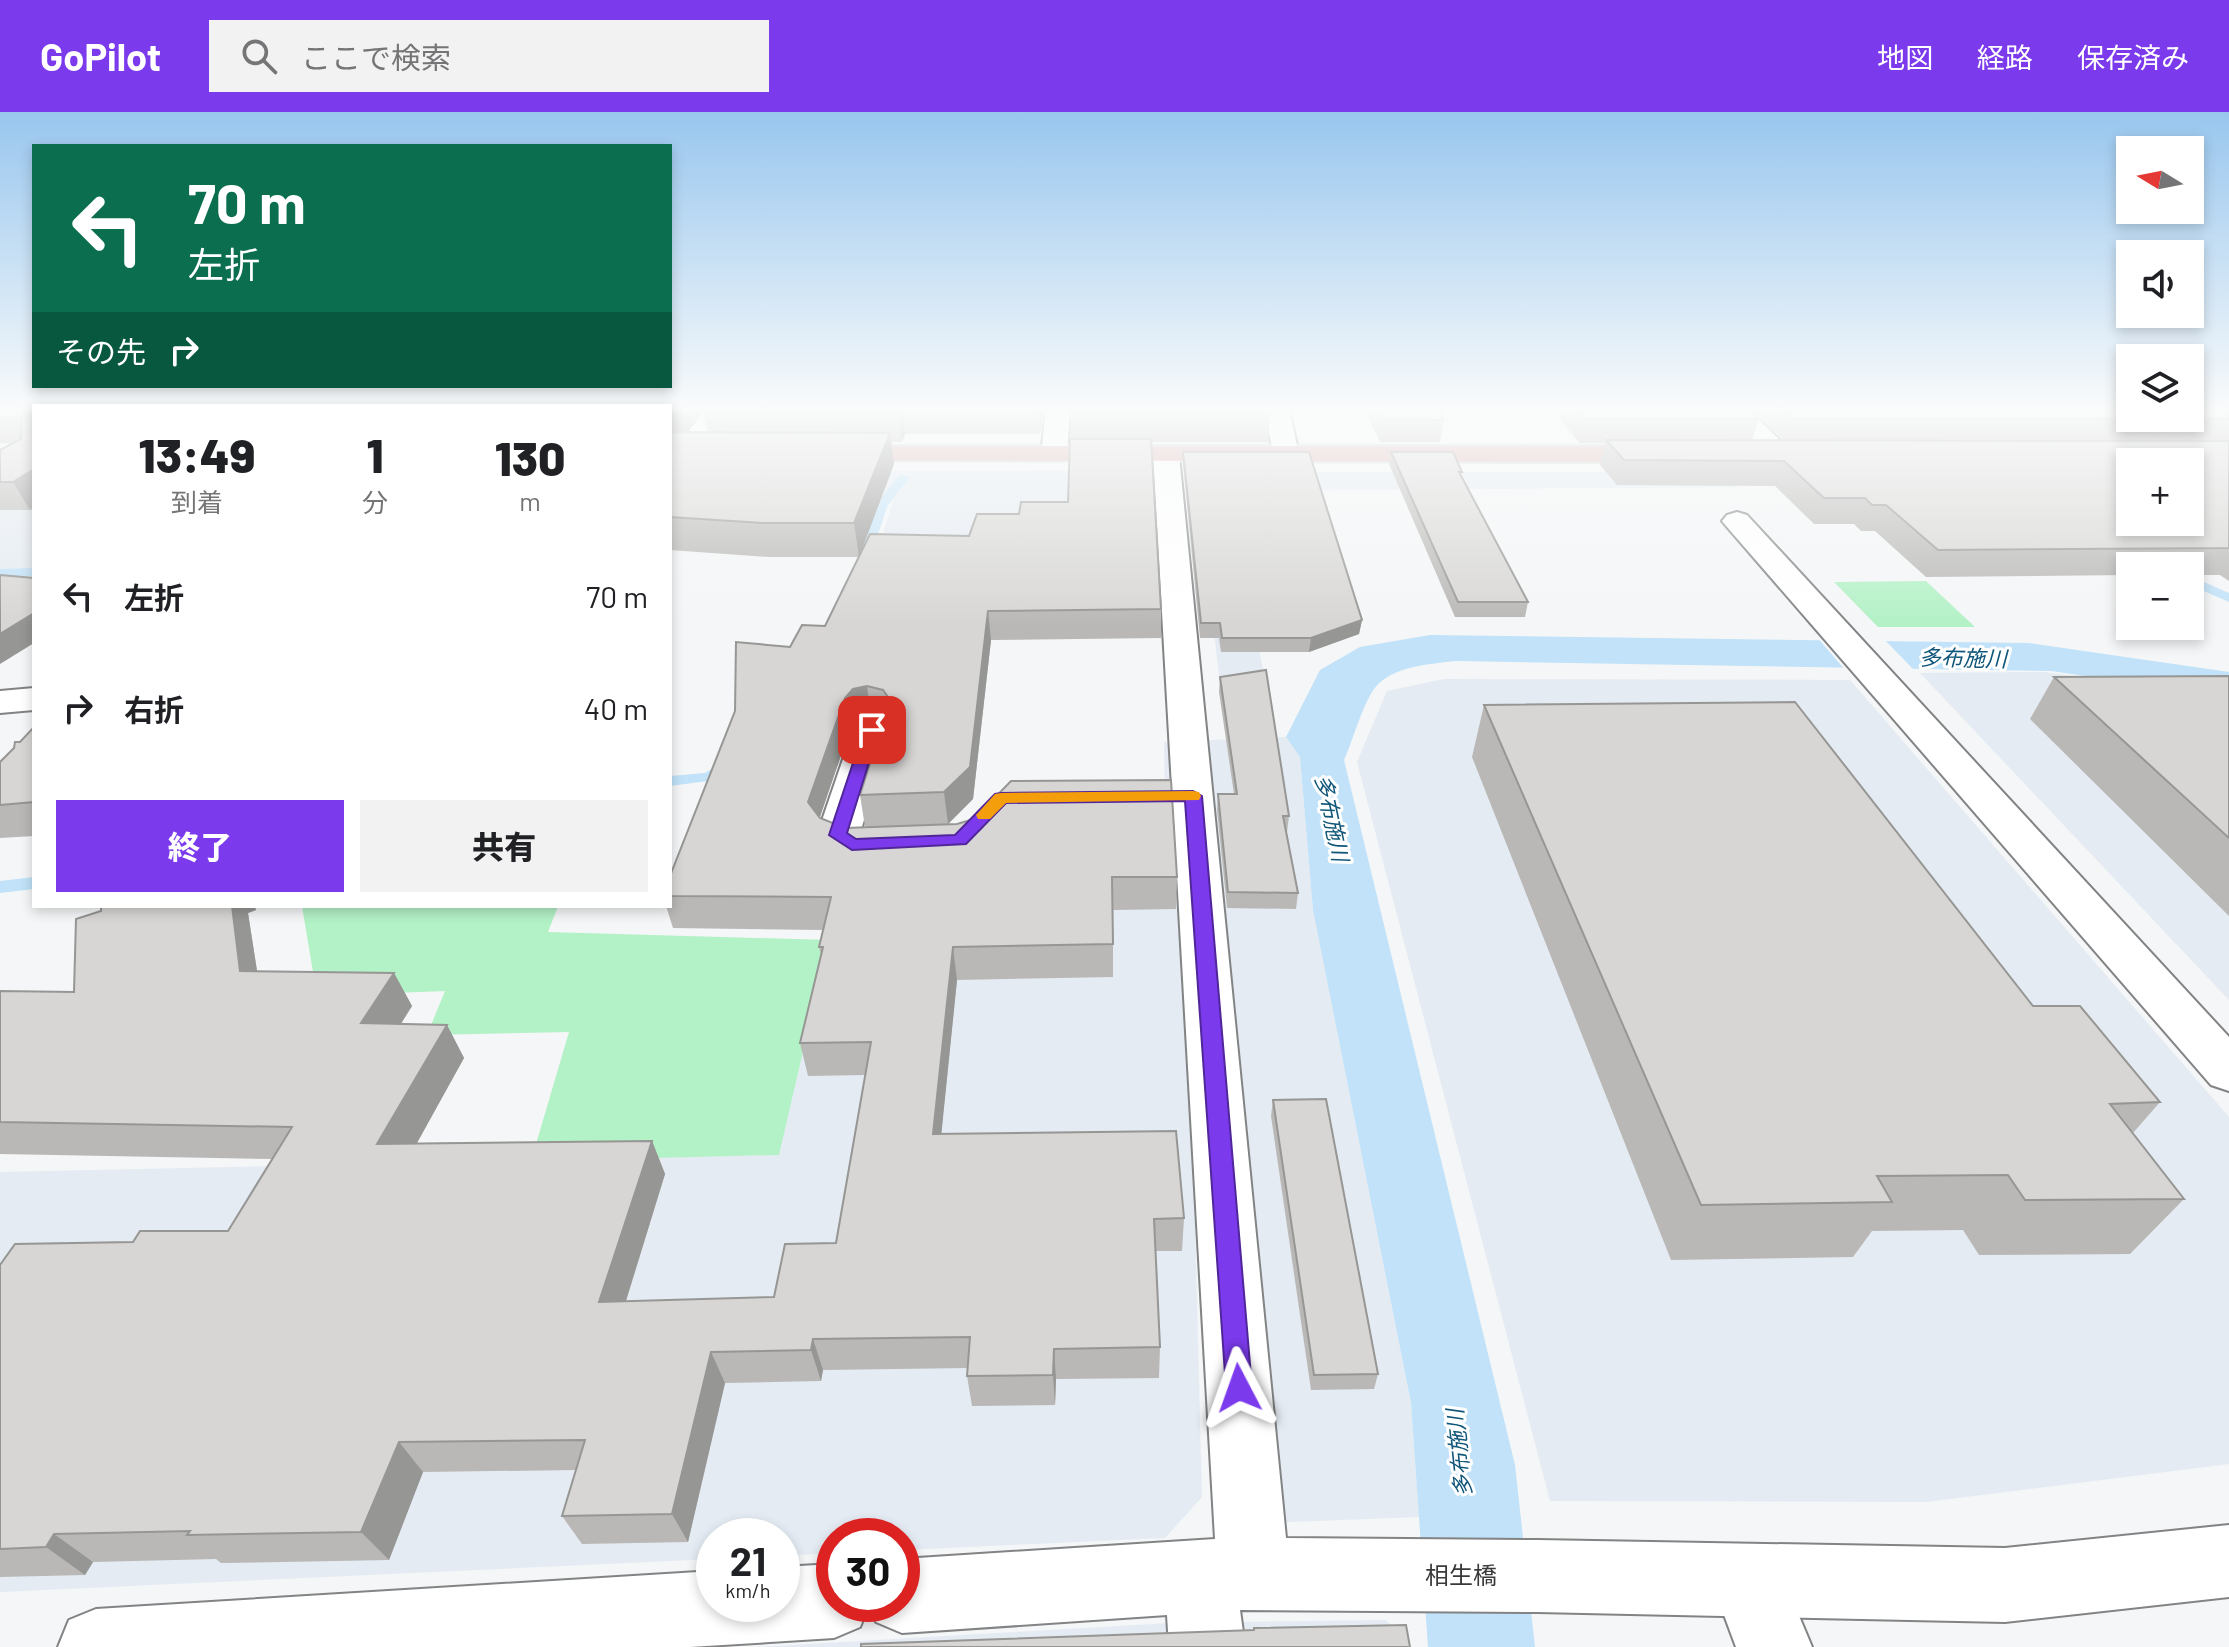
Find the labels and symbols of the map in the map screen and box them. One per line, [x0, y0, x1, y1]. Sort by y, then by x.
north arrow [2116, 136, 2204, 224]
water label: 多布施川 [1919, 643, 2009, 671]
pin [838, 696, 906, 764]
water label: 多布施川 [1311, 772, 1355, 865]
position arrow [1197, 1346, 1281, 1430]
water label: 多布施川 [1440, 1406, 1476, 1498]
speed limit sign: 30 [816, 1518, 920, 1622]
street label: 相生橋 [1425, 1560, 1497, 1589]

